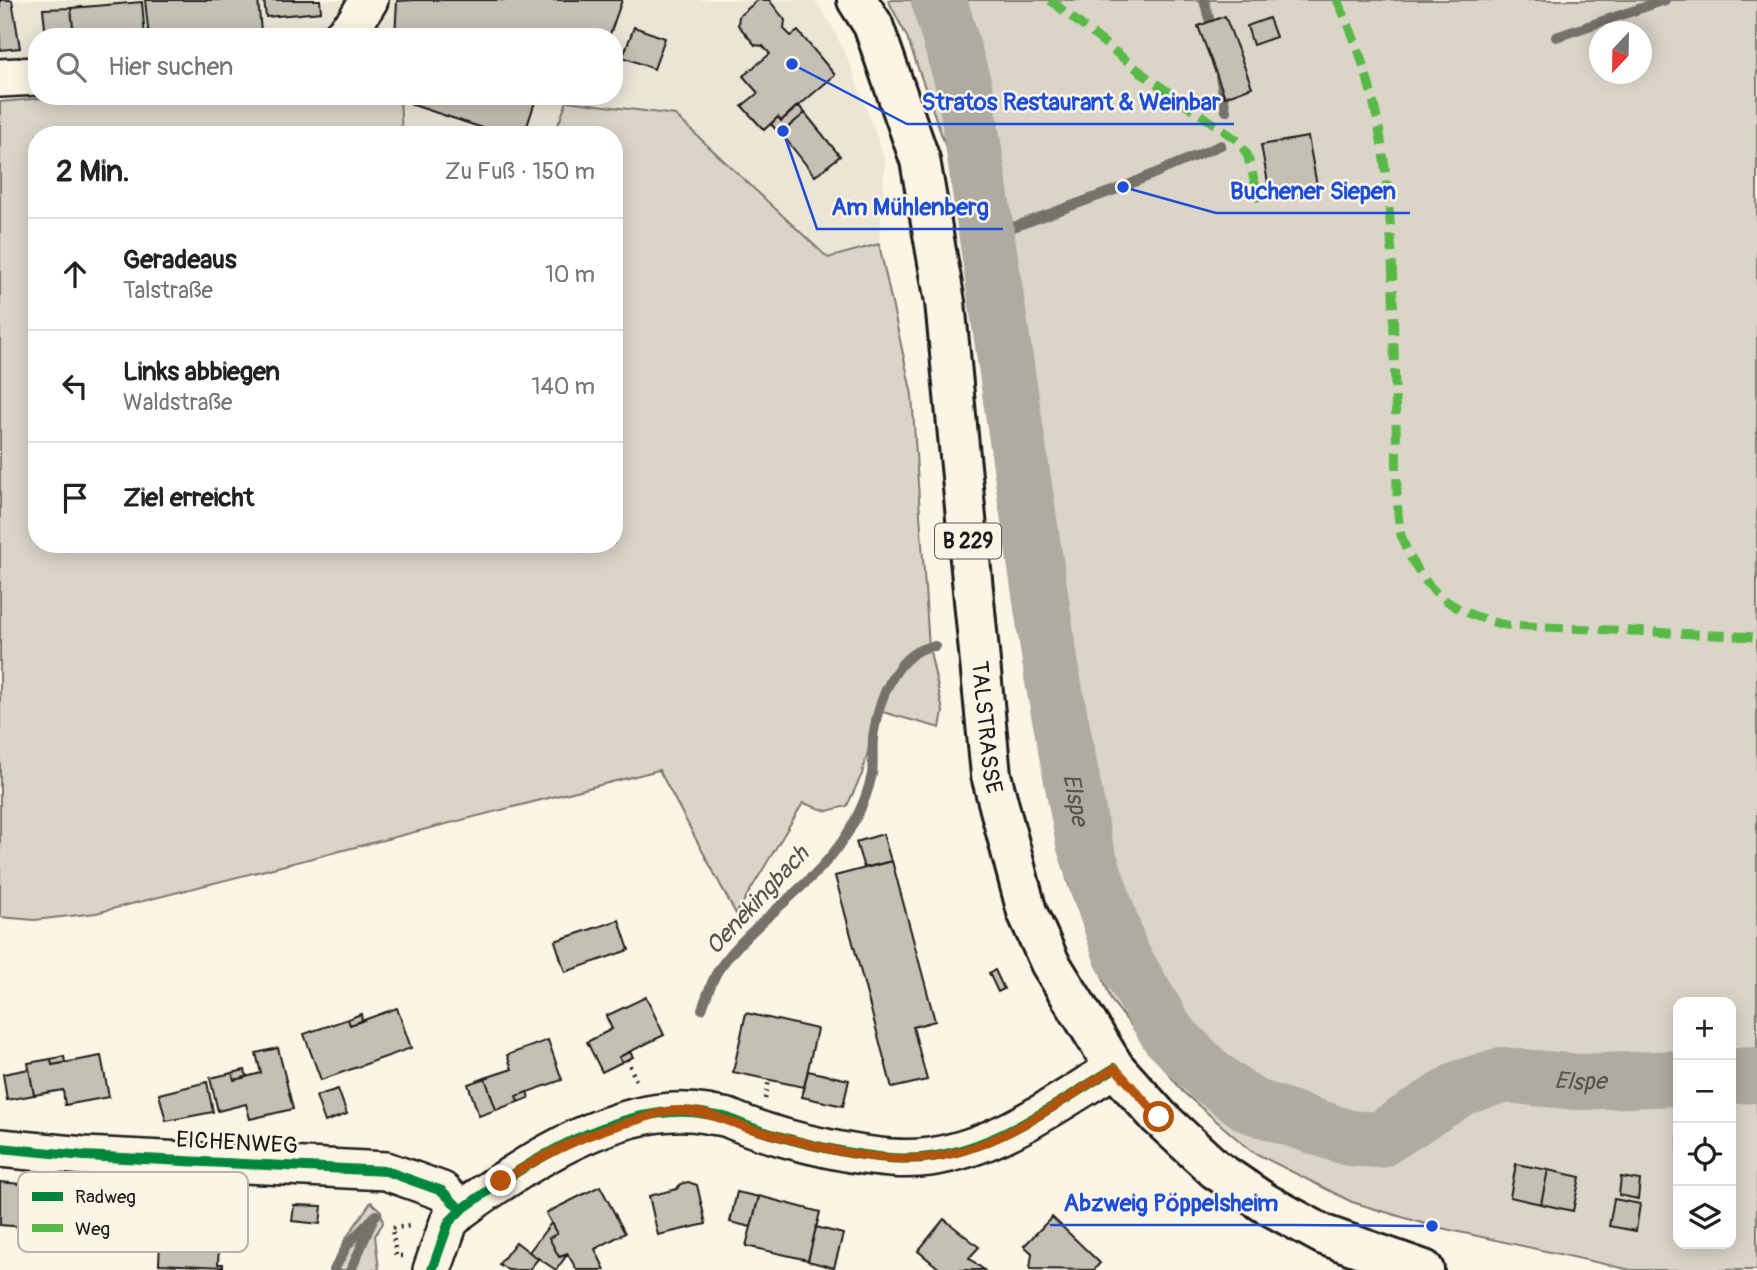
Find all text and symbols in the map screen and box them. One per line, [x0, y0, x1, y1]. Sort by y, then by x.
north arrow [1589, 21, 1652, 84]
search box [28, 28, 623, 105]
icon: search [52, 48, 90, 86]
text: Hier suchen [108, 51, 233, 83]
callout: Stratos Restaurant & Weinbar [907, 79, 1234, 124]
text: Stratos Restaurant & Weinbar [922, 88, 1221, 117]
text: 2 Min. [56, 153, 129, 190]
text: Zu Fuß · 150 m [445, 157, 595, 186]
callout: Buchener Siepen [1216, 168, 1410, 213]
text: Buchener Siepen [1230, 177, 1396, 206]
callout: Am Mühlenberg [817, 184, 1003, 229]
text: Am Mühlenberg [831, 193, 989, 222]
text: Geradeaus [123, 244, 237, 276]
icon: ahead [56, 255, 94, 293]
text: 10 m [545, 260, 595, 289]
text: Talstraße [123, 276, 213, 305]
text: Links abbiegen [123, 356, 280, 388]
icon: left [56, 367, 94, 405]
text: 140 m [532, 372, 595, 401]
text: Waldstraße [123, 388, 232, 417]
icon: arrive [56, 479, 94, 517]
text: Ziel erreicht [123, 482, 254, 514]
road number: B 229 [935, 524, 1001, 558]
street label: TALSTRASSE [965, 660, 1009, 797]
water label: Elspe [1056, 771, 1095, 830]
water label: Oenekingbach [700, 839, 816, 961]
map controls [1673, 997, 1736, 1249]
button: + [1673, 997, 1736, 1060]
button: − [1673, 1060, 1736, 1123]
water label: Elspe [1553, 1066, 1609, 1098]
route start [1143, 1101, 1174, 1132]
button: locate [1673, 1123, 1736, 1186]
street label: EICHENWEG [175, 1125, 299, 1160]
route end [485, 1165, 516, 1196]
legend [18, 1172, 248, 1252]
callout: Abzweig Pöppelsheim [1050, 1180, 1293, 1225]
text: Radweg [75, 1185, 136, 1209]
button: layers [1673, 1186, 1736, 1249]
text: Abzweig Pöppelsheim [1064, 1189, 1278, 1218]
text: Weg [75, 1217, 110, 1241]

